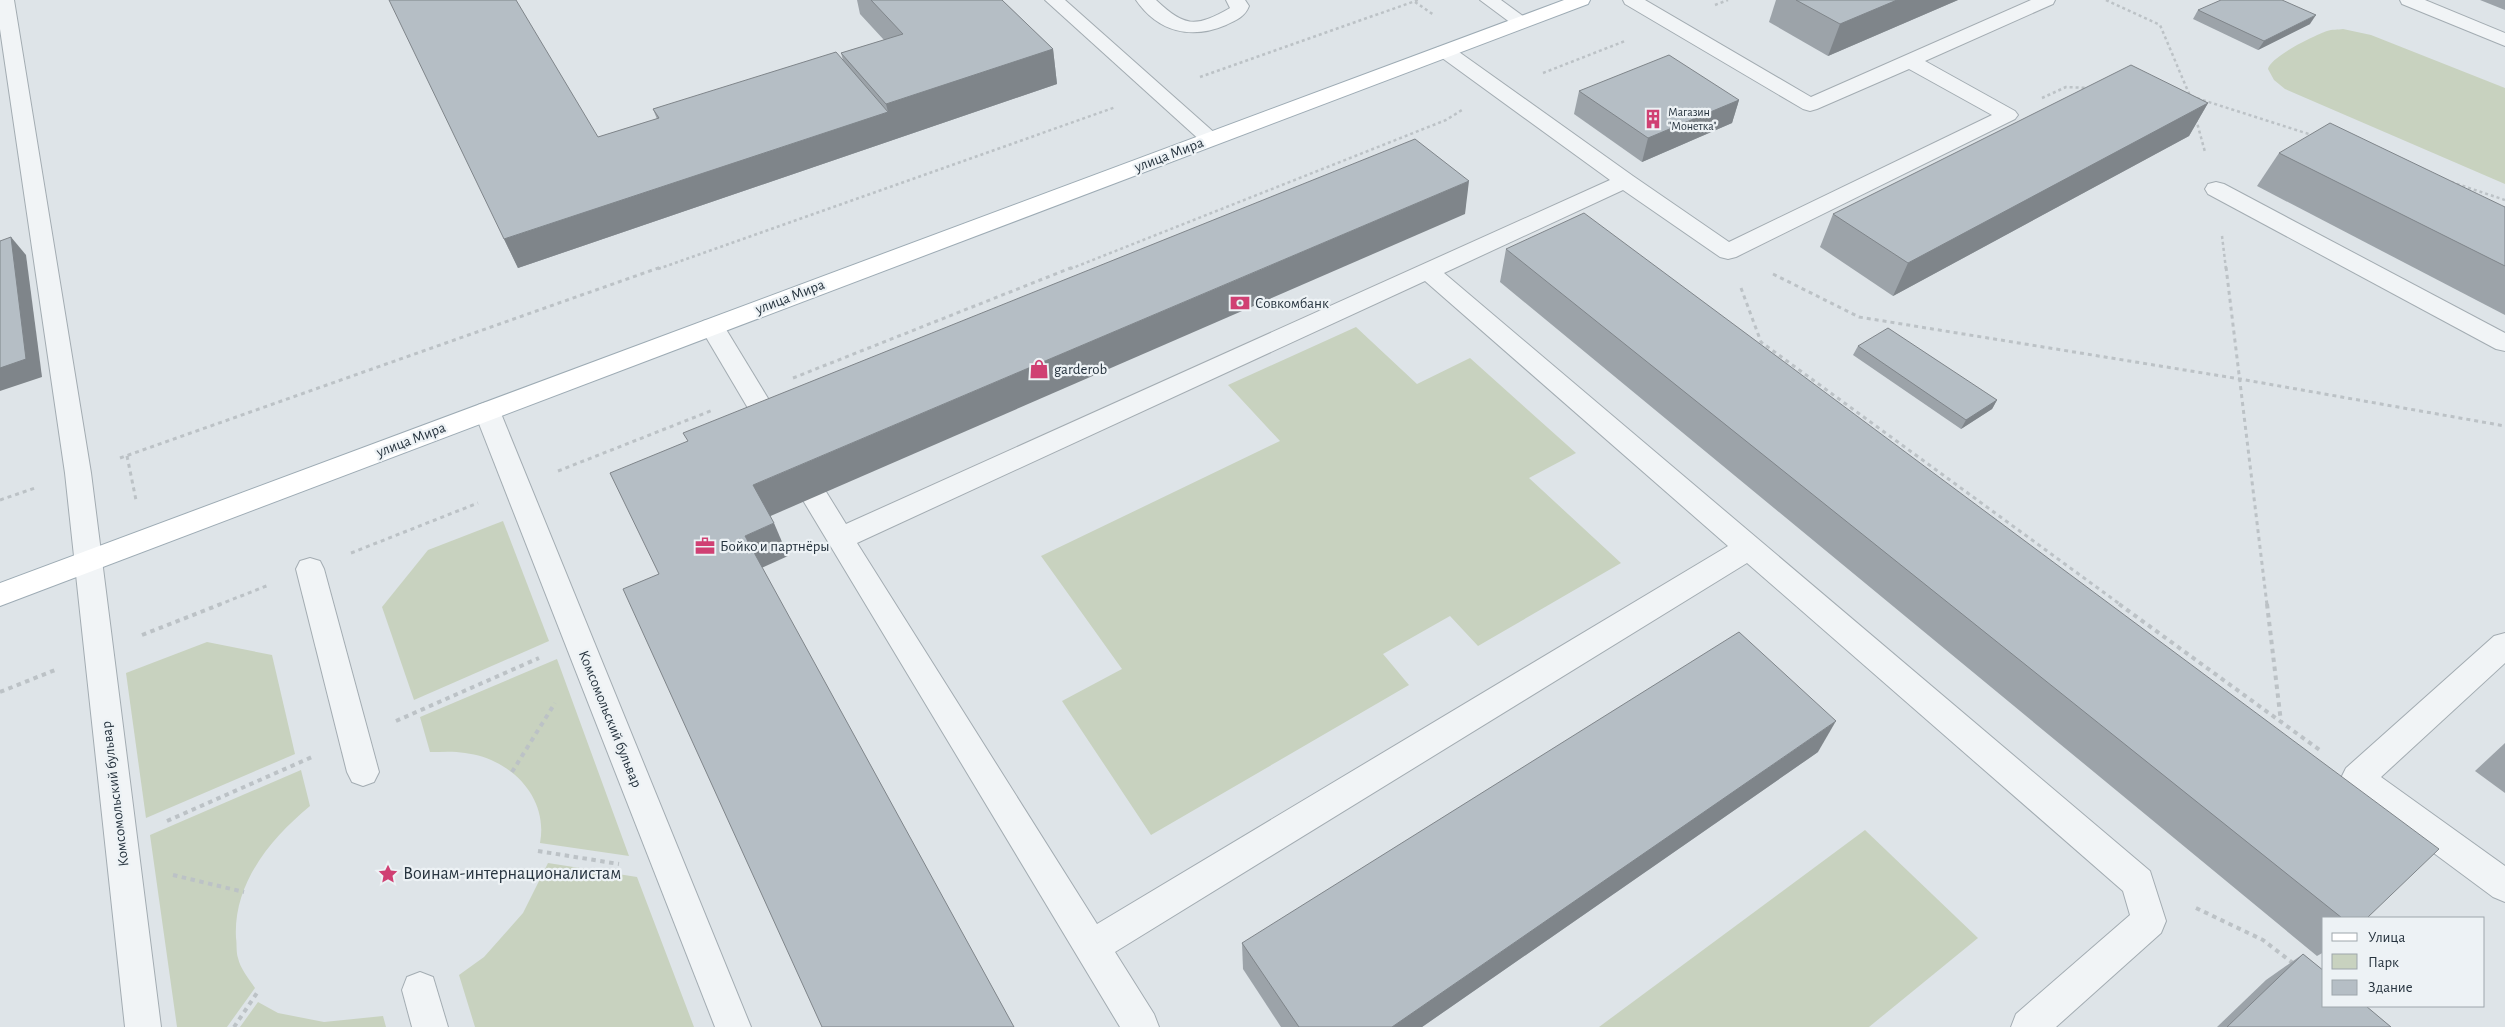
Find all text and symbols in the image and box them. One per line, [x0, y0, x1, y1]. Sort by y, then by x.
place label: Магазин "Монетка" [1668, 106, 1717, 132]
building icon: Магазин "Монетка" [1642, 108, 1664, 130]
street label: улица Мира [1131, 135, 1206, 175]
street label: улица Мира [752, 277, 827, 317]
bank icon: Совкомбанк [1229, 292, 1251, 314]
place label: Совкомбанк [1255, 296, 1329, 311]
shop icon: garderob [1028, 358, 1050, 380]
place label: garderob [1054, 362, 1108, 377]
street label: улица Мира [373, 420, 448, 460]
office icon: Бойко и партнёры [694, 535, 716, 557]
place label: Бойко и партнёры [720, 539, 830, 554]
street label: Комсомольский бульвар [576, 648, 645, 790]
street label: Комсомольский бульвар [99, 720, 131, 868]
place icon: Воинам-интернационалистам [377, 863, 399, 885]
place label: Воинам-интернационалистам [403, 865, 621, 883]
legend [2322, 917, 2485, 1007]
text: Улица [2368, 930, 2405, 945]
text: Парк [2368, 955, 2399, 970]
text: Здание [2368, 980, 2413, 995]

